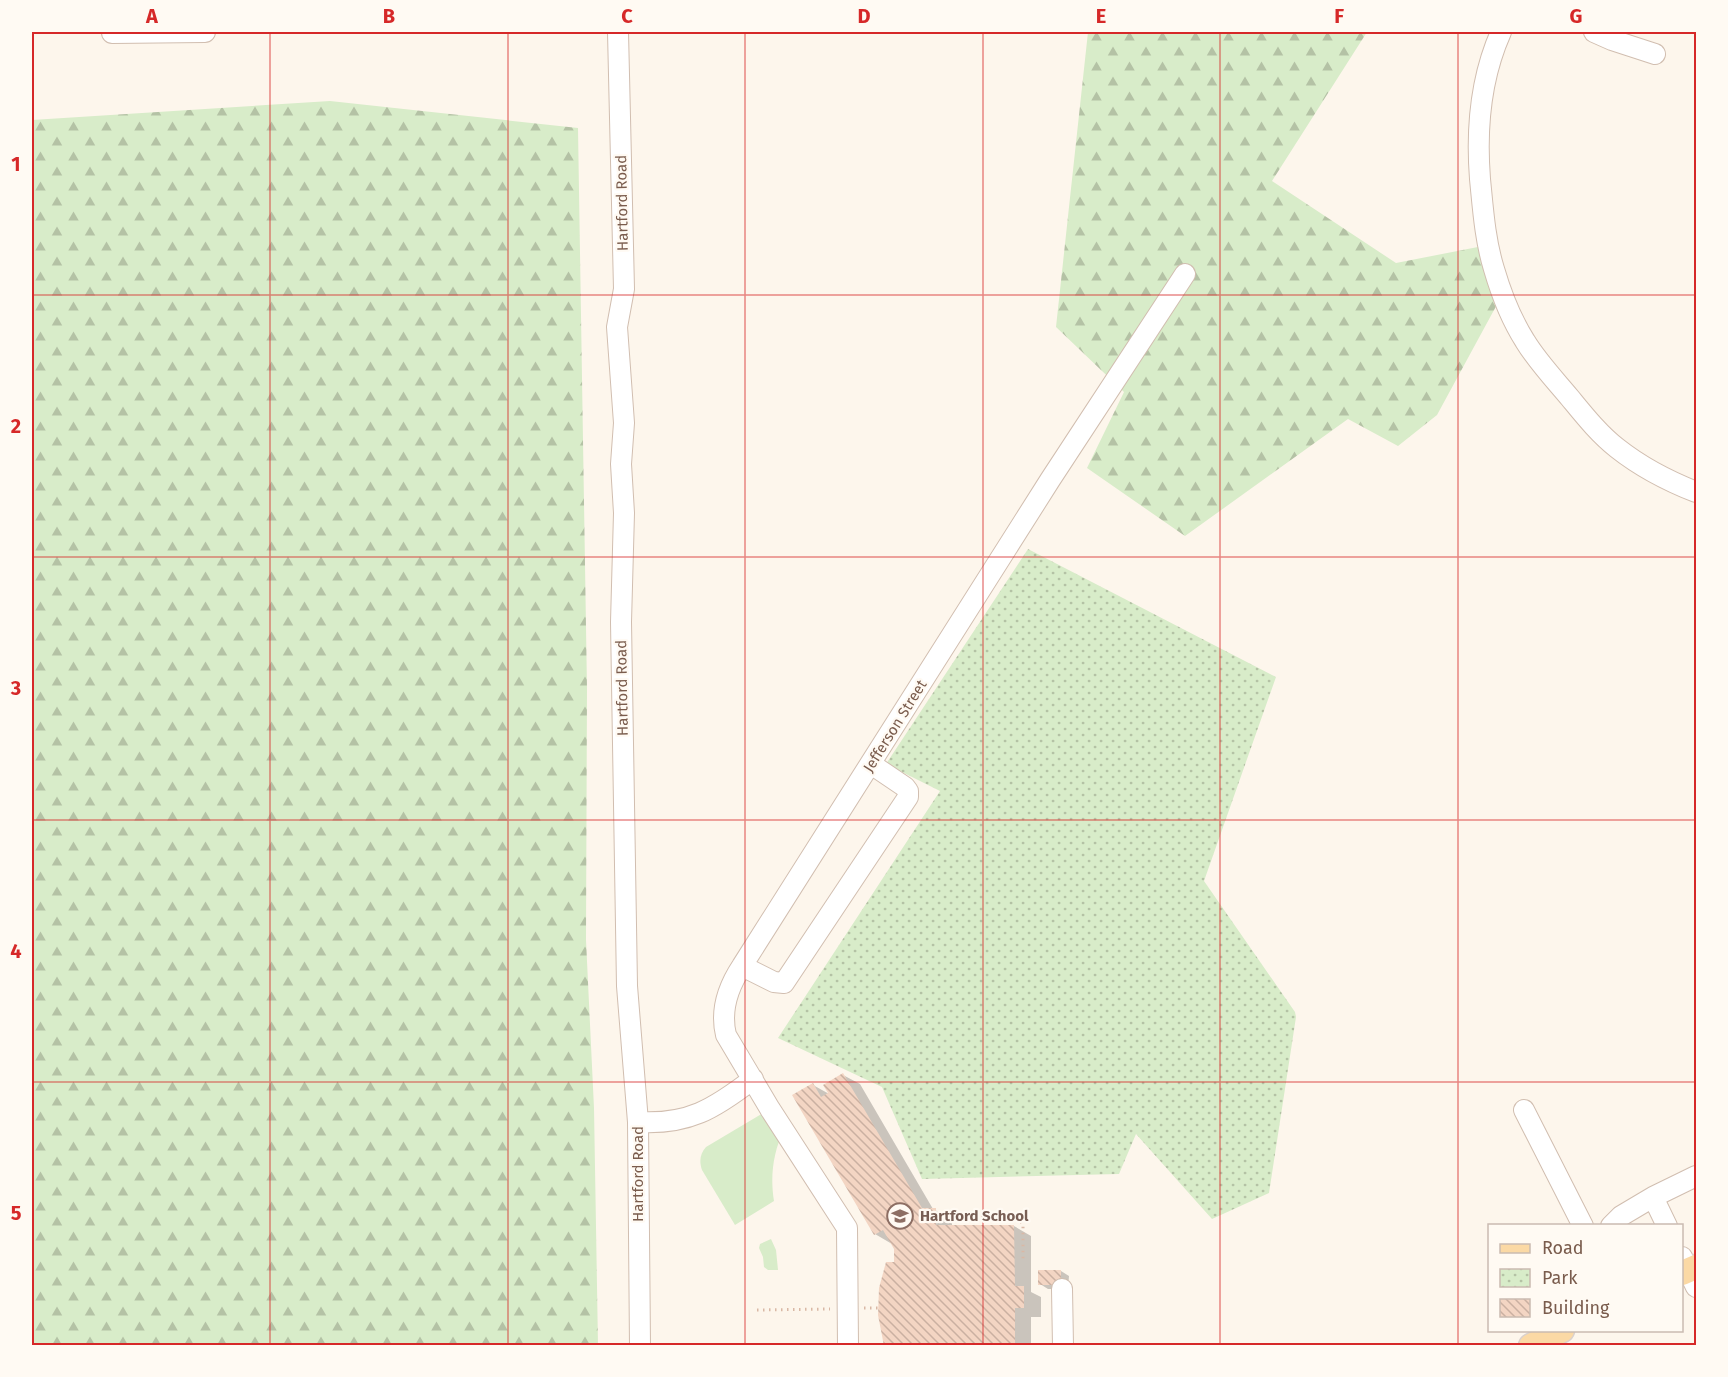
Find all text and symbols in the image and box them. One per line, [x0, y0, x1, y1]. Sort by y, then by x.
text: A [145, 4, 159, 28]
text: B [383, 4, 395, 28]
text: C [621, 4, 633, 28]
text: D [857, 4, 871, 28]
text: E [1096, 4, 1106, 28]
text: F [1334, 4, 1344, 28]
text: G [1570, 4, 1582, 28]
text: 1 [11, 152, 21, 176]
street label: Hartford Road [612, 155, 632, 251]
text: 2 [11, 414, 21, 438]
street label: Hartford Road [612, 640, 632, 736]
text: 3 [10, 676, 21, 700]
street label: Jefferson Street [859, 676, 931, 776]
text: 4 [10, 939, 22, 963]
street label: Hartford Road [629, 1126, 647, 1222]
text: 5 [11, 1201, 22, 1225]
school or university icon: Hartford School [885, 1201, 915, 1231]
place label: Hartford School [920, 1207, 1029, 1225]
legend [1488, 1224, 1683, 1332]
text: Road [1542, 1237, 1584, 1259]
text: Park [1542, 1267, 1578, 1289]
text: Building [1542, 1297, 1610, 1319]

